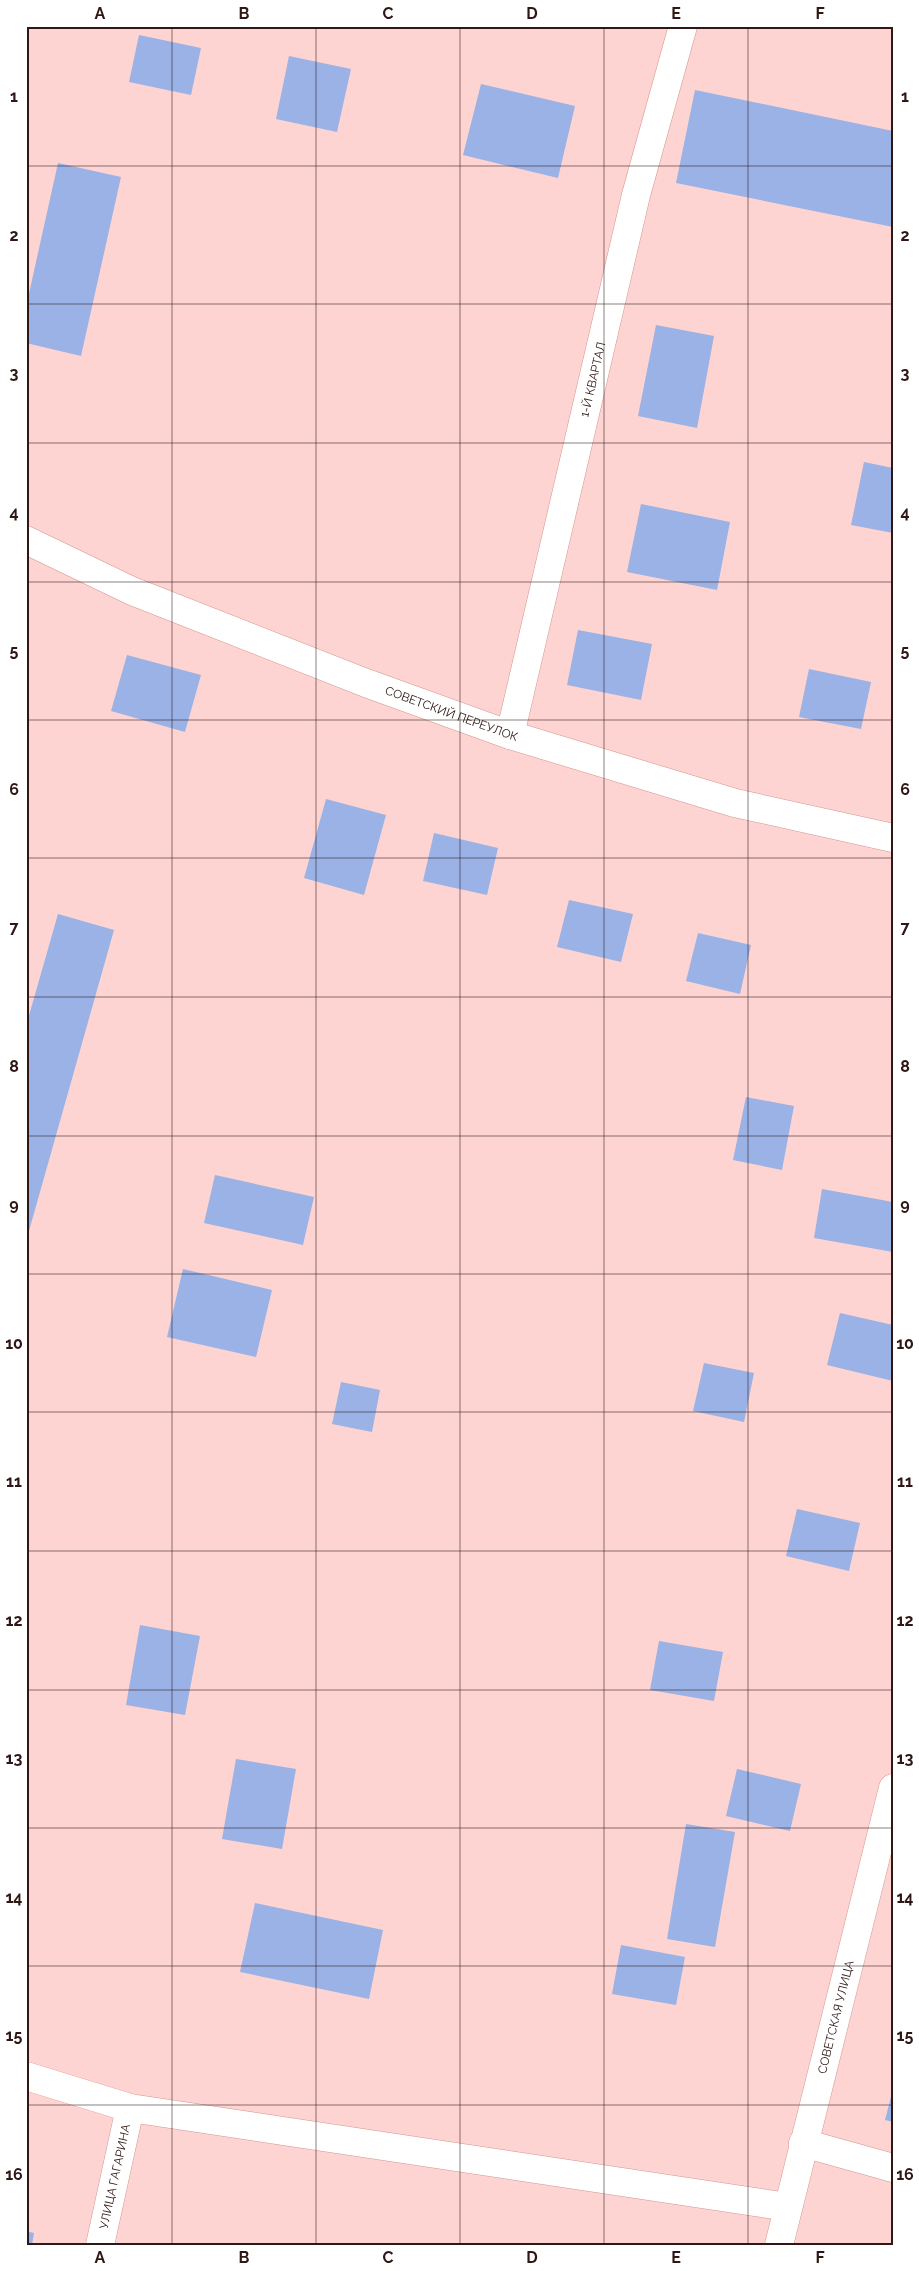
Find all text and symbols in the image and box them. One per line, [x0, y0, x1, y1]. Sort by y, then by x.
text: A [95, 4, 106, 23]
text: B [239, 4, 250, 23]
text: C [383, 4, 394, 23]
text: D [526, 4, 538, 23]
text: E [671, 4, 681, 23]
text: F [815, 4, 825, 23]
text: 1 [10, 87, 18, 106]
text: 1 [901, 87, 909, 106]
text: 2 [9, 226, 19, 245]
text: 2 [900, 226, 910, 245]
street label: 1-Й КВАРТАЛ [577, 341, 608, 418]
text: 3 [10, 364, 19, 383]
text: 3 [901, 364, 910, 383]
text: 4 [9, 503, 19, 522]
text: 4 [900, 503, 910, 522]
text: 5 [10, 641, 19, 660]
text: 5 [901, 641, 910, 660]
street label: СОВЕТСКИЙ ПЕРЕУЛОК [383, 684, 520, 744]
text: 6 [9, 780, 19, 799]
text: 6 [900, 780, 910, 799]
text: 7 [10, 918, 19, 937]
text: 7 [901, 918, 910, 937]
text: 8 [9, 1057, 19, 1076]
text: 8 [900, 1057, 910, 1076]
text: 9 [9, 1195, 19, 1214]
text: 9 [900, 1195, 910, 1214]
text: 10 [5, 1334, 23, 1353]
text: 10 [896, 1334, 914, 1353]
text: 11 [6, 1472, 22, 1491]
text: 11 [897, 1472, 913, 1491]
text: 12 [6, 1611, 22, 1630]
text: 12 [897, 1611, 913, 1630]
text: 13 [6, 1749, 22, 1768]
text: 13 [897, 1749, 913, 1768]
text: 14 [5, 1888, 23, 1907]
text: 14 [896, 1888, 914, 1907]
street label: СОВЕТСКАЯ УЛИЦА [815, 1959, 857, 2075]
text: 15 [6, 2026, 23, 2045]
text: 15 [897, 2026, 914, 2045]
street label: УЛИЦА ГАГАРИНА [97, 2123, 133, 2230]
text: 16 [5, 2165, 23, 2184]
text: 16 [896, 2165, 914, 2184]
text: A [95, 2248, 106, 2267]
text: B [239, 2248, 250, 2267]
text: C [383, 2248, 394, 2267]
text: D [526, 2248, 538, 2267]
text: E [671, 2248, 681, 2267]
text: F [815, 2248, 825, 2267]

